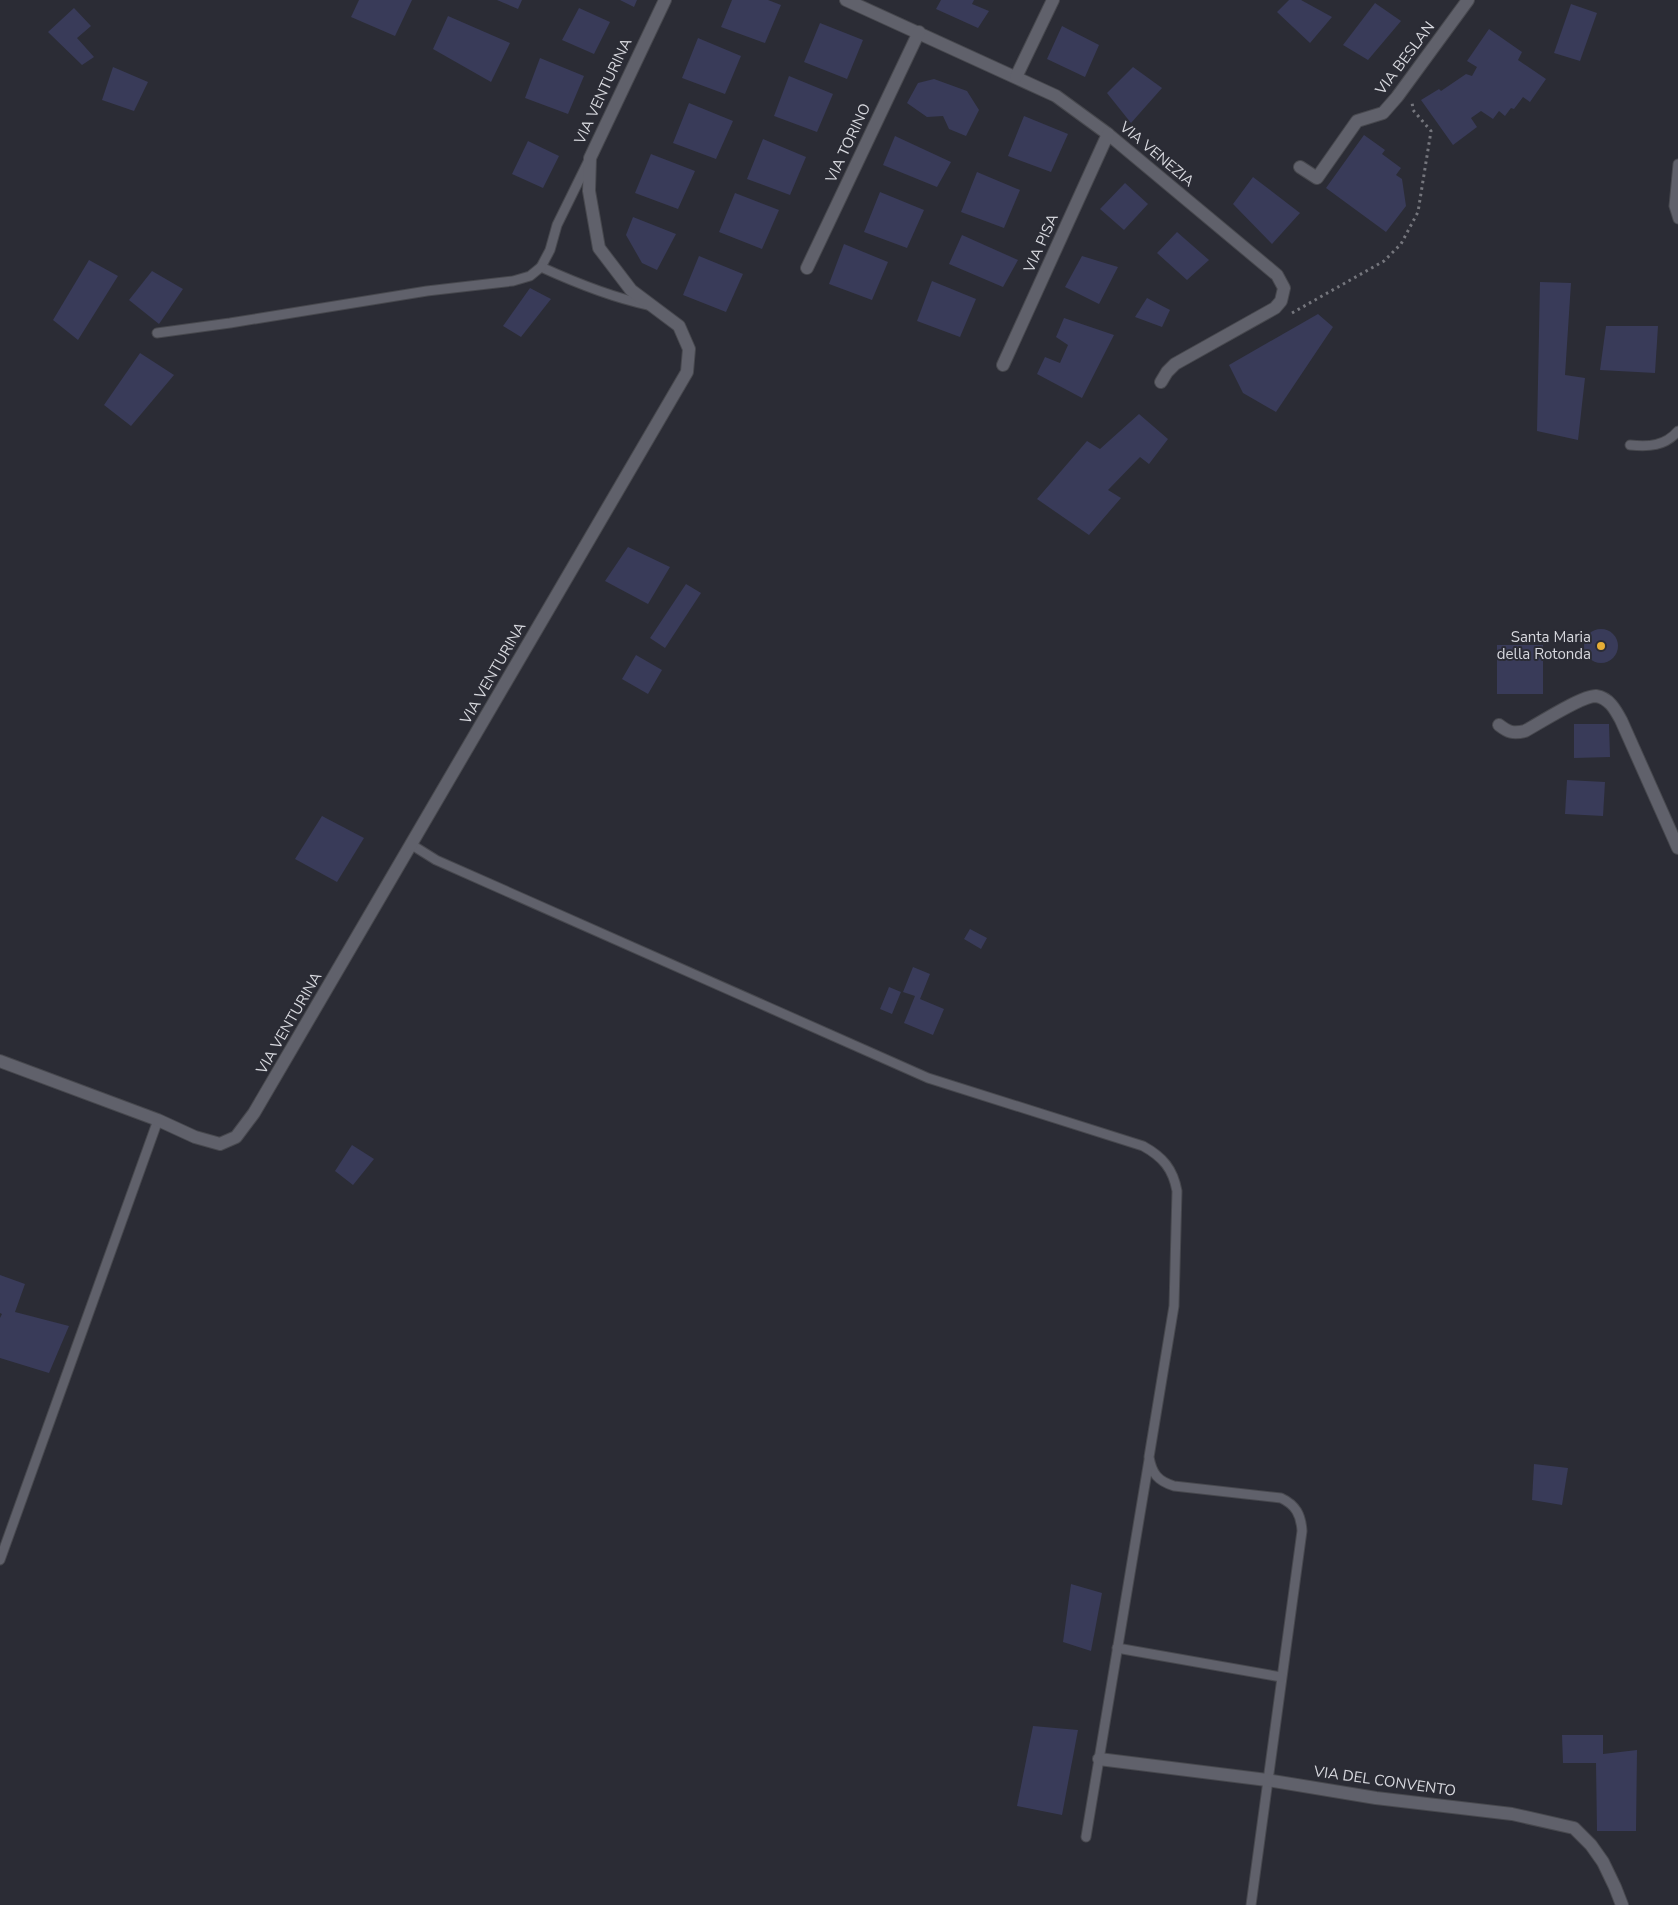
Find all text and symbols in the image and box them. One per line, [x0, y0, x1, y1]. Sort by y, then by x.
street label: VIA BESLAN [1370, 17, 1439, 99]
street label: VIA VENTURINA [569, 35, 636, 148]
street label: VIA TORINO [820, 100, 875, 187]
street label: VIA VENEZIA [1115, 116, 1199, 191]
street label: VIA PISA [1019, 210, 1063, 277]
street label: VIA VENTURINA [455, 618, 530, 729]
place label: Santa Maria della Rotonda [1497, 627, 1591, 664]
marker: Santa Maria della Rotonda [1595, 640, 1607, 652]
street label: VIA VENTURINA [251, 968, 326, 1079]
street label: VIA DEL CONVENTO [1312, 1761, 1457, 1801]

